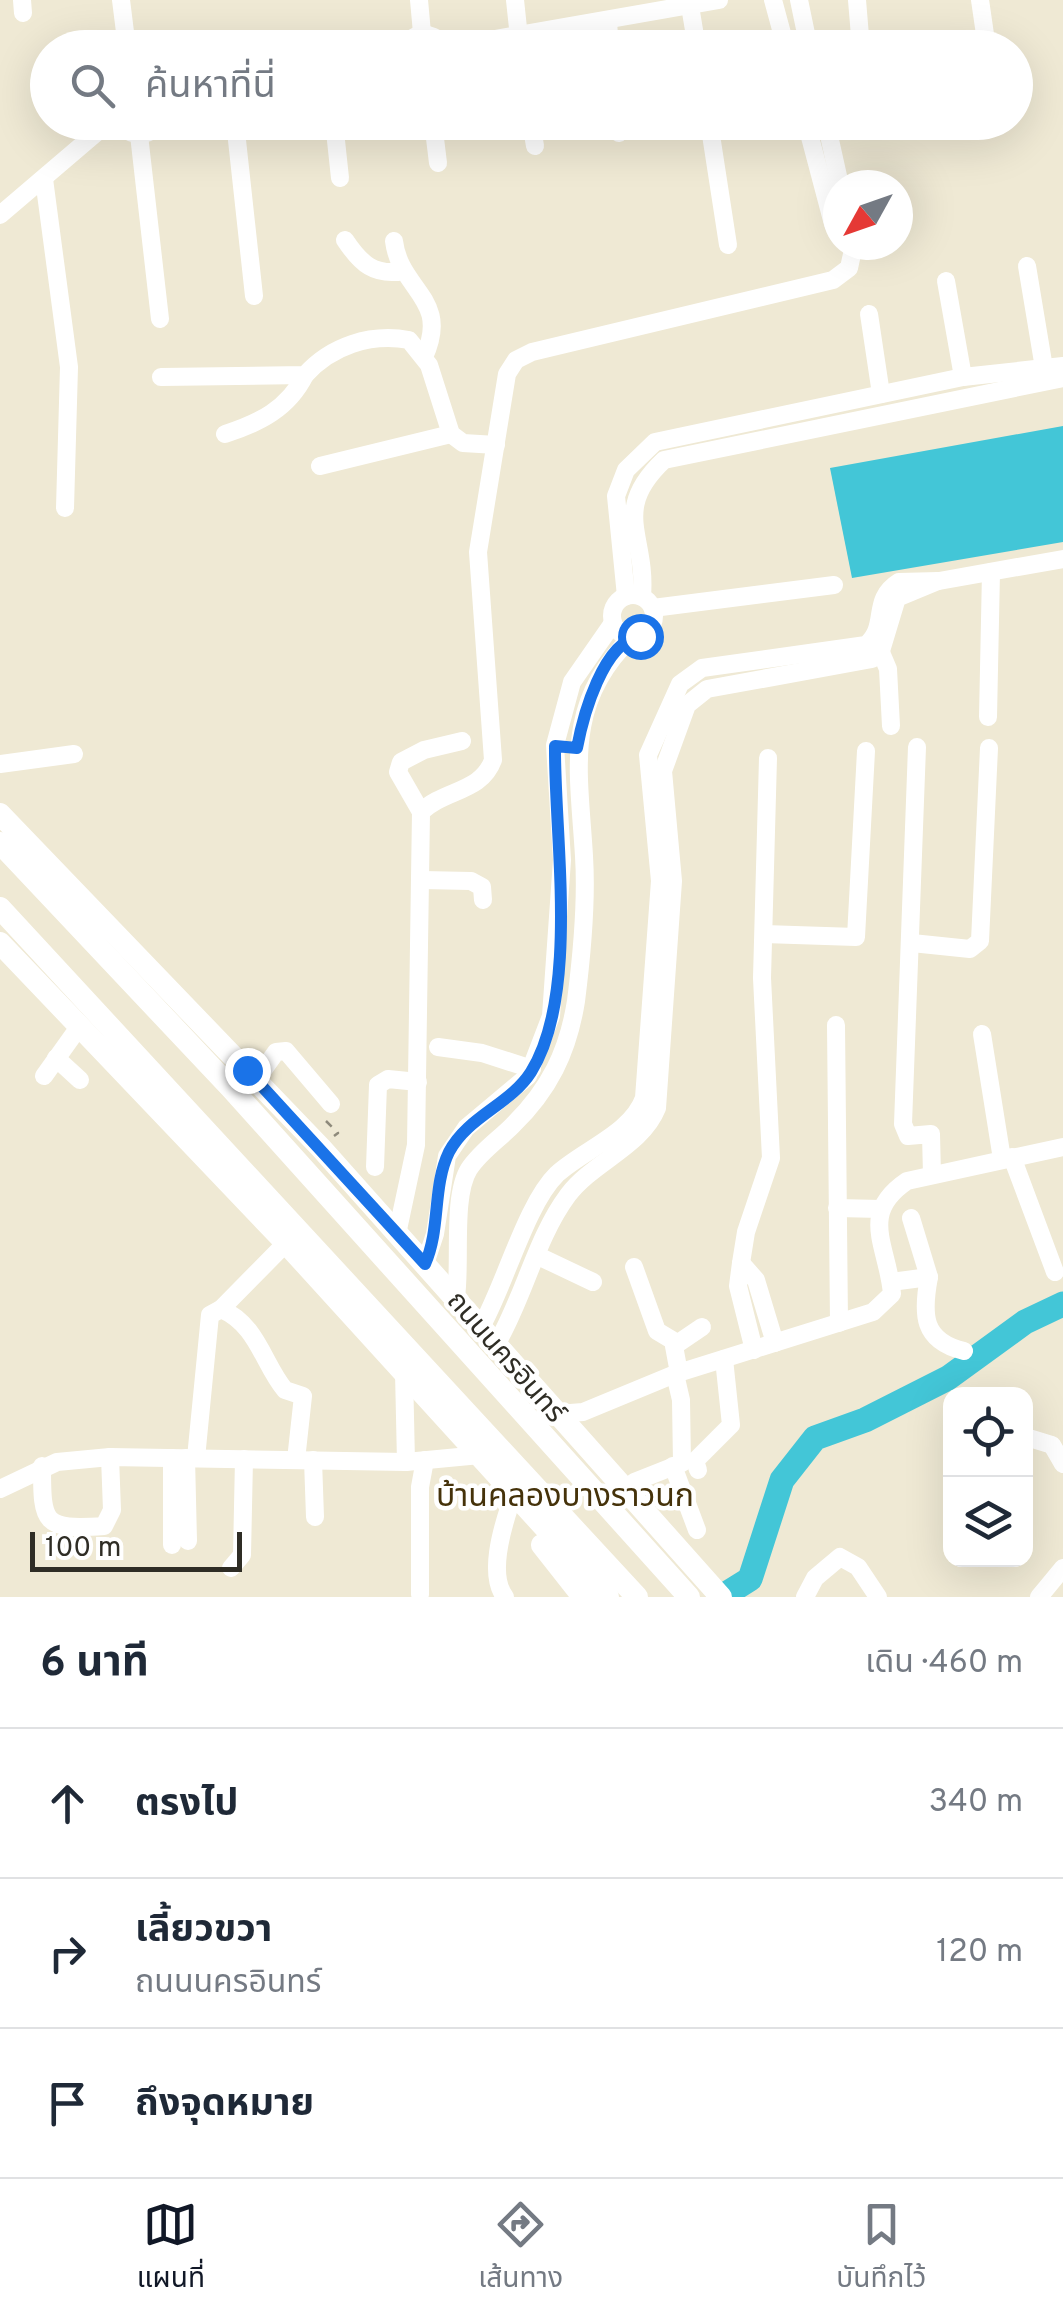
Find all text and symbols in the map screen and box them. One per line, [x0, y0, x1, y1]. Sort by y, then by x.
search box [30, 30, 1033, 140]
icon: search [65, 58, 120, 113]
text: ค้นหาที่นี่ [145, 63, 276, 112]
north arrow [823, 170, 913, 260]
route start [618, 614, 664, 660]
route end [225, 1048, 271, 1094]
street label: ถนนนครอินทร์ [438, 1285, 573, 1432]
map controls [943, 1387, 1033, 1567]
button: locate [943, 1387, 1033, 1477]
button: layers [943, 1477, 1033, 1567]
district label: บ้านคลองบางราวนก [436, 1478, 694, 1518]
scale bar [30, 1527, 242, 1572]
text: 100 m [45, 1531, 121, 1567]
text: 6 นาที [40, 1638, 149, 1691]
text: เดิน · 460 m [865, 1644, 1023, 1684]
icon: ahead [40, 1776, 95, 1831]
text: ตรงไป [135, 1781, 238, 1830]
text: 340 m [929, 1783, 1023, 1823]
text: เลี้ยวขวา [135, 1907, 272, 1956]
icon: right [40, 1926, 95, 1981]
text: 120 m [936, 1933, 1023, 1973]
text: ถนนนครอินทร์ [135, 1964, 321, 2004]
icon: arrive [40, 2076, 95, 2131]
text: ถึงจุดหมาย [135, 2081, 314, 2130]
tab: แผนที่ [137, 2197, 205, 2300]
tab: เส้นทาง [478, 2197, 563, 2300]
tab: บันทึกไว้ [836, 2197, 926, 2300]

